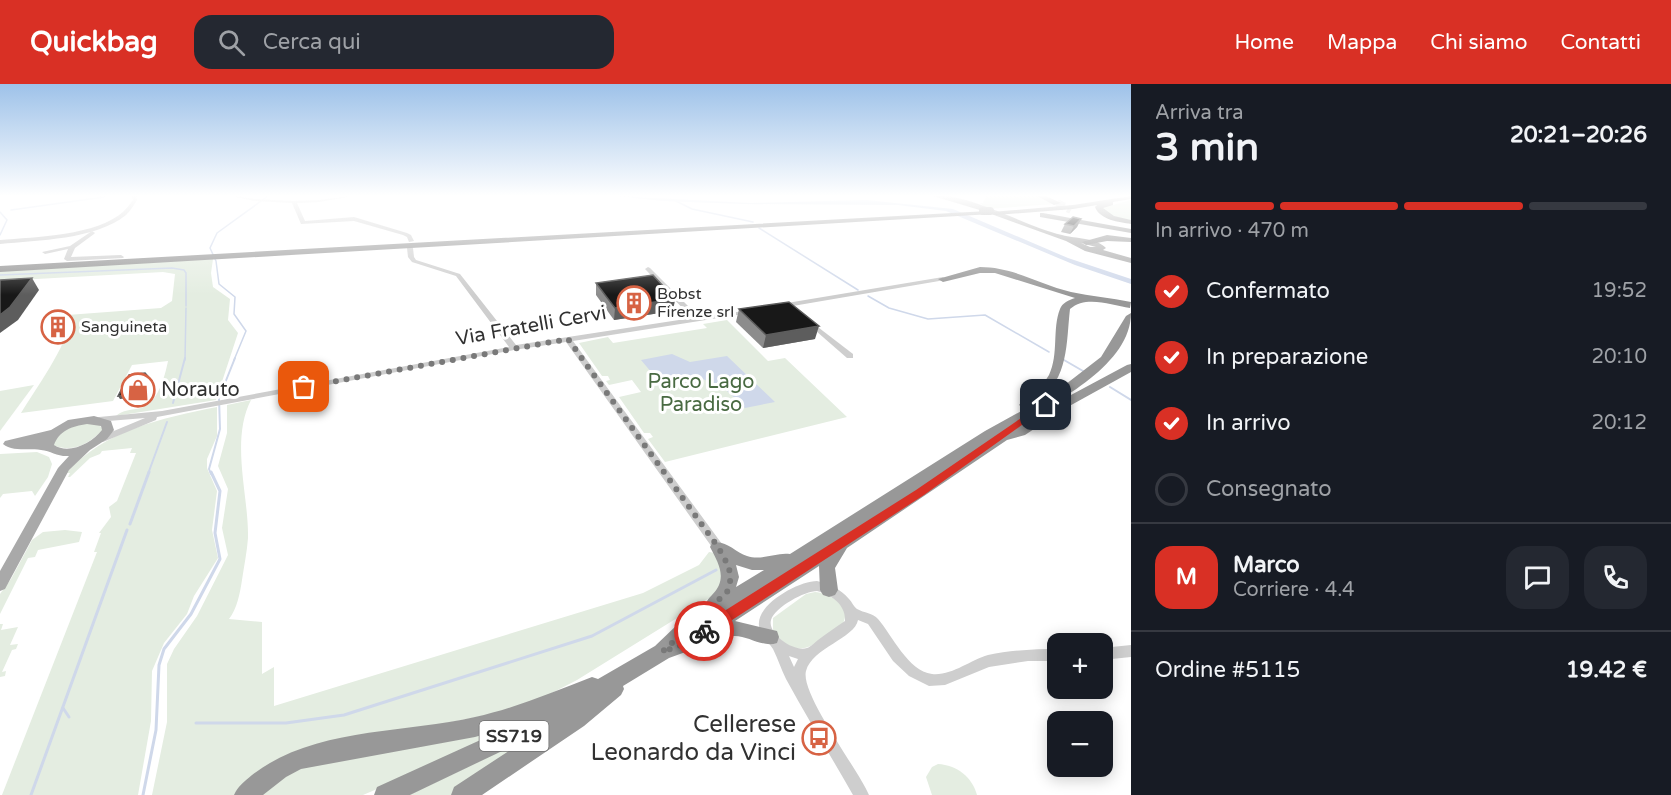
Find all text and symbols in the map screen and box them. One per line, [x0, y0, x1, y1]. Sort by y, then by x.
search box [194, 15, 614, 69]
text: Quickbag [30, 25, 158, 59]
icon: search [215, 26, 248, 59]
text: Cerca qui [263, 29, 361, 55]
text: Home [1234, 30, 1294, 55]
text: Mappa [1327, 30, 1397, 55]
text: Chi siamo [1430, 30, 1528, 55]
text: Contatti [1561, 30, 1641, 55]
text: Arriva tra [1155, 101, 1244, 125]
text: 20:21–20:26 [1510, 122, 1647, 148]
text: 3 min [1155, 124, 1259, 171]
text: In arrivo · 470 m [1155, 219, 1309, 243]
icon: check [1155, 275, 1188, 308]
text: Confermato [1206, 278, 1330, 304]
text: 19:52 [1592, 279, 1647, 303]
place label: Bobst Firenze srl [657, 284, 734, 322]
building icon: Bobst Firenze srl [616, 285, 652, 321]
street label: Via Fratelli Cervi [454, 301, 608, 351]
building icon: Sanguineta [40, 309, 76, 345]
place label: Sanguineta [81, 317, 167, 337]
icon: check [1155, 341, 1188, 374]
text: In preparazione [1206, 344, 1368, 370]
text: 20:10 [1592, 345, 1647, 369]
pin [278, 361, 329, 412]
icon: bag [287, 370, 320, 403]
park label: Parco Lago Paradiso [648, 370, 755, 417]
shop icon: Norauto [120, 372, 156, 408]
place label: Norauto [161, 378, 240, 402]
pin [1020, 379, 1071, 430]
icon: home [1029, 388, 1062, 421]
icon: check [1155, 407, 1188, 440]
text: In arrivo [1206, 410, 1291, 436]
text: 20:12 [1592, 411, 1647, 435]
text: Consegnato [1206, 476, 1332, 502]
button: chat [1506, 546, 1569, 609]
button: phone [1584, 546, 1647, 609]
text: Marco [1233, 552, 1300, 578]
text: M [1176, 564, 1197, 590]
text: Corriere · 4.4 [1233, 578, 1355, 602]
courier [674, 601, 734, 661]
icon: bike [688, 615, 721, 648]
map controls [1047, 633, 1113, 777]
button: + [1047, 633, 1113, 699]
text: Ordine #5115 [1155, 657, 1300, 683]
text: 19.42 € [1566, 657, 1647, 683]
place label: Cellerese Leonardo da Vinci [590, 710, 796, 767]
button: − [1047, 711, 1113, 777]
bus stop icon: Cellerese Leonardo da Vinci [801, 720, 837, 756]
road number: SS719 [480, 721, 548, 751]

